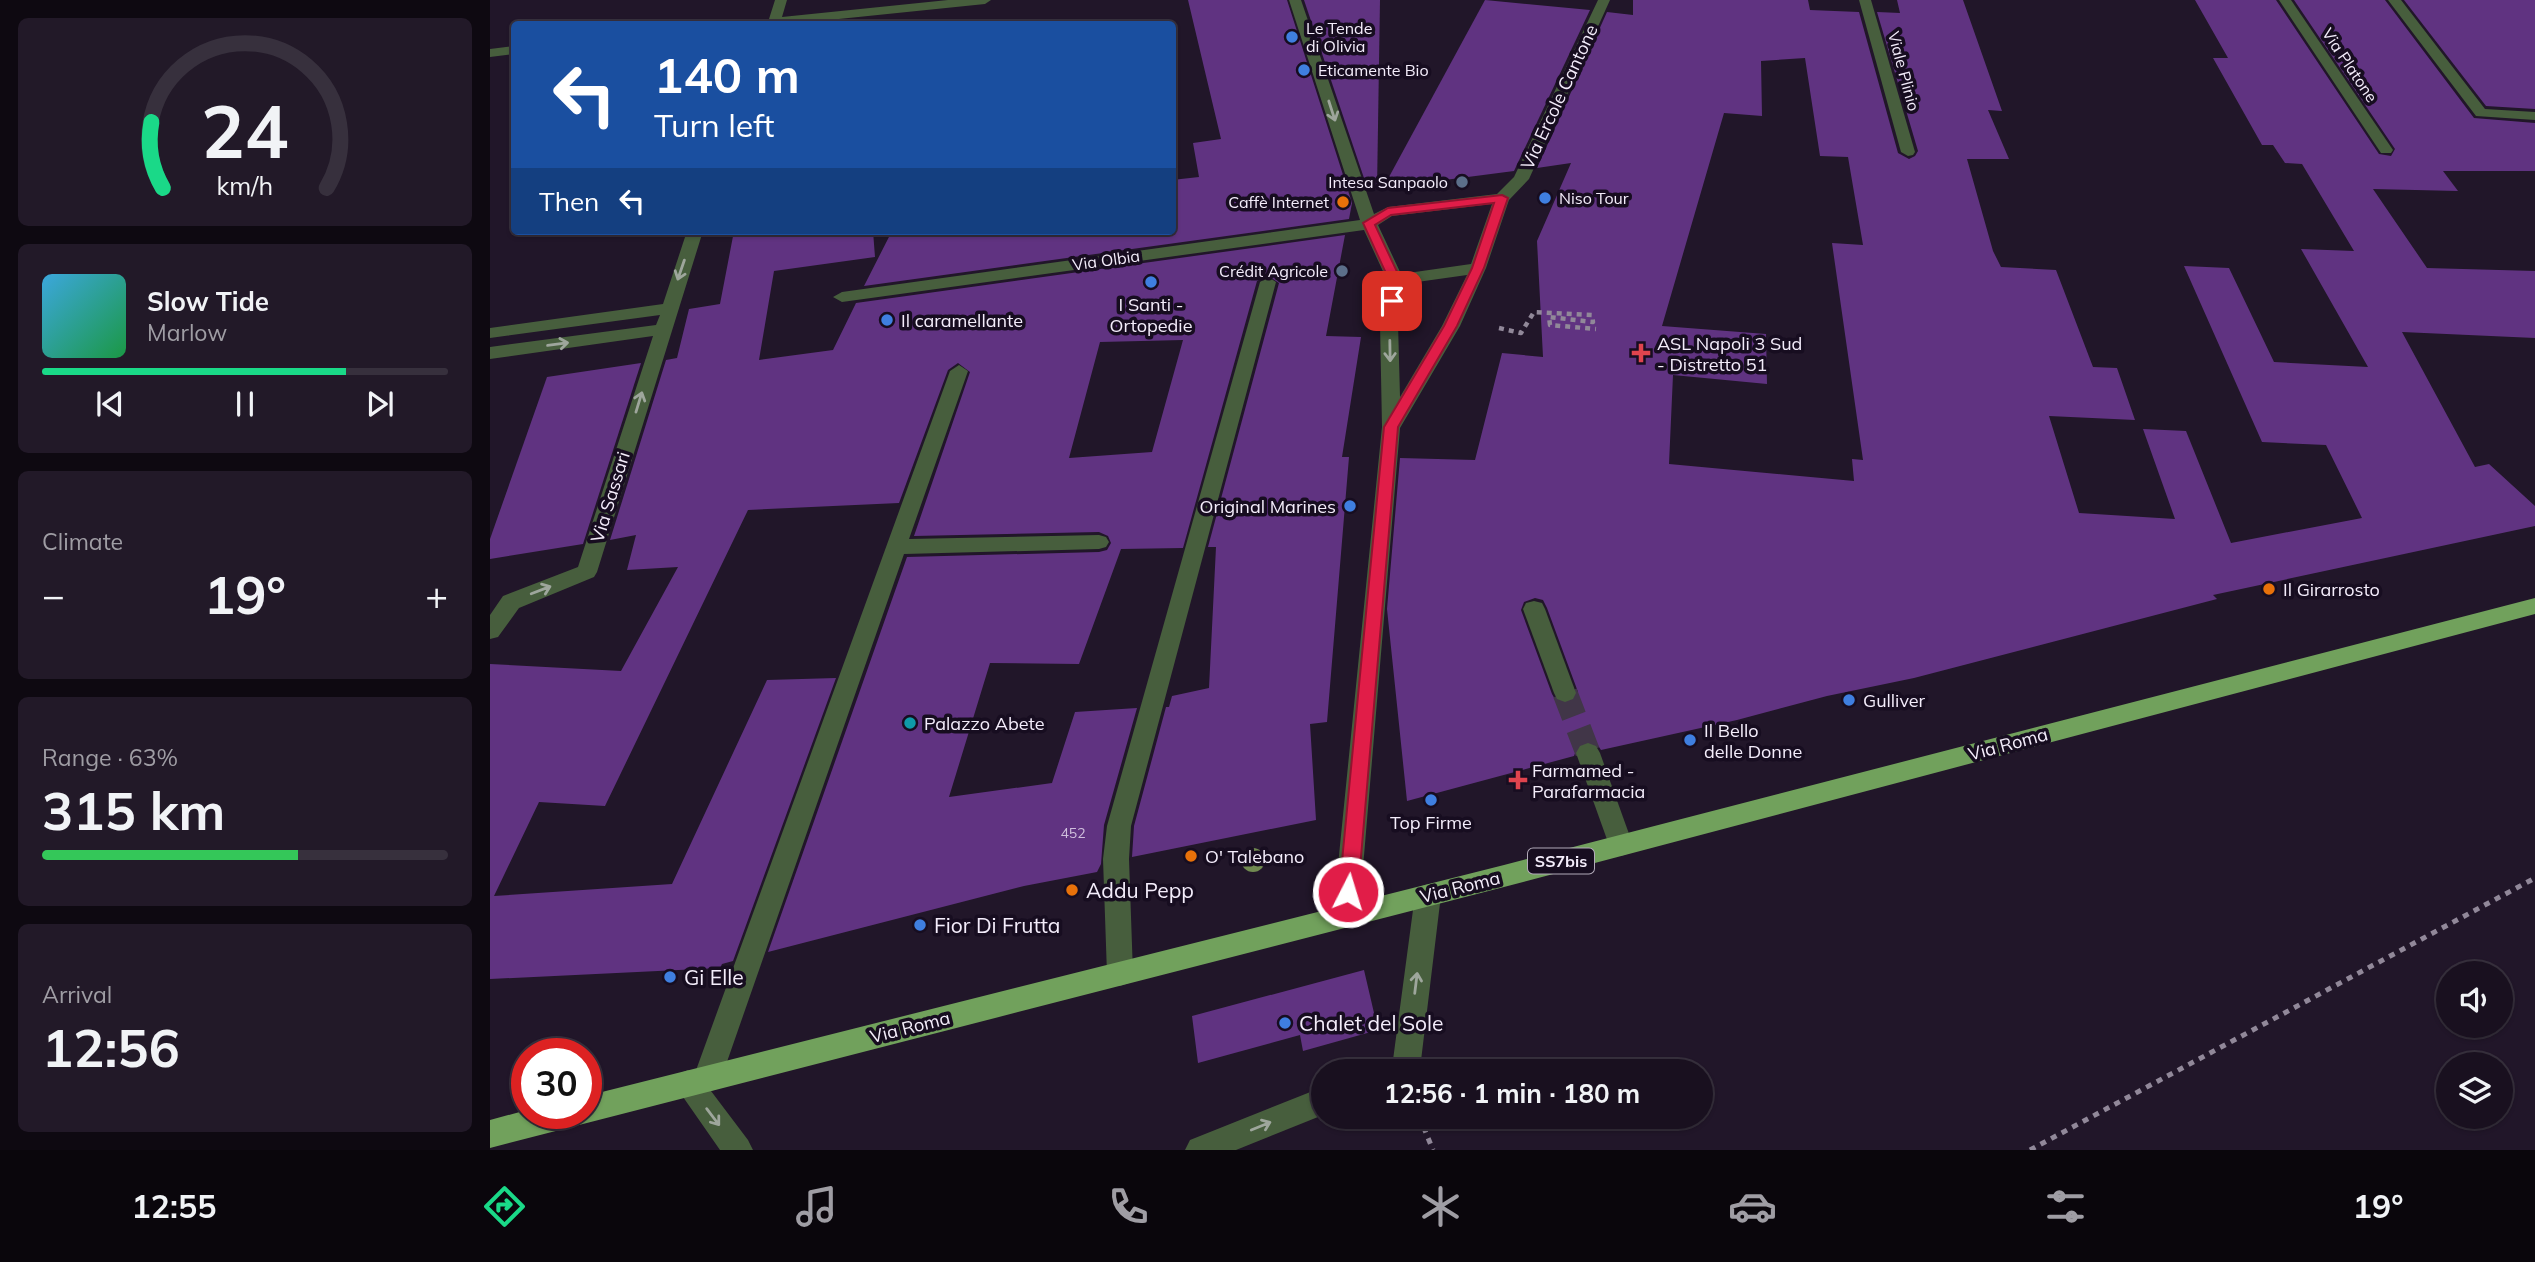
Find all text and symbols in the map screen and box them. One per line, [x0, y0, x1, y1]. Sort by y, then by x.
place label: Le Tende di Olivia [1306, 18, 1372, 56]
street label: Via Ercole Cantone [1515, 21, 1603, 173]
street label: Via Platone [2318, 24, 2382, 106]
marker: Le Tende di Olivia [1284, 29, 1300, 45]
street label: Viale Plinio [1884, 29, 1924, 113]
text: 140 m [654, 44, 800, 105]
icon: left [539, 49, 630, 140]
place label: Eticamente Bio [1318, 60, 1429, 80]
marker: Eticamente Bio [1296, 62, 1312, 78]
text: 24 [201, 86, 289, 177]
one-way arrow [1327, 100, 1339, 122]
text: Turn left [654, 105, 774, 145]
text: km/h [217, 170, 273, 201]
place label: Intesa Sanpaolo [1328, 172, 1448, 192]
marker: Intesa Sanpaolo [1454, 174, 1470, 190]
icon: left [613, 182, 651, 220]
text: Then [539, 185, 599, 218]
place label: Niso Tour [1559, 188, 1629, 208]
marker: Niso Tour [1537, 190, 1553, 206]
place label: Caffè Internet [1228, 192, 1329, 212]
marker: Caffè Internet [1335, 194, 1351, 210]
street label: Via Olbia [1071, 245, 1141, 275]
one-way arrow [674, 259, 686, 281]
place label: Crédit Agricole [1219, 261, 1328, 281]
marker: Crédit Agricole [1334, 263, 1350, 279]
pin [1362, 271, 1422, 331]
marker: I Santi - Ortopedie [1143, 274, 1159, 290]
icon: arrive [1373, 282, 1411, 320]
text: Slow Tide [147, 285, 269, 318]
place label: I Santi - Ortopedie [1110, 293, 1192, 337]
place label: Il caramellante [901, 309, 1023, 332]
marker: Il caramellante [879, 312, 895, 328]
text: Marlow [147, 318, 227, 347]
place label: ASL Napoli 3 Sud - Distretto 51 [1657, 332, 1802, 376]
one-way arrow [546, 337, 568, 350]
one-way arrow [1383, 339, 1396, 362]
marker: ASL Napoli 3 Sud - Distretto 51 [1631, 343, 1651, 363]
icon: previous [91, 385, 129, 423]
icon: pause [226, 385, 264, 423]
icon: next [361, 385, 399, 423]
one-way arrow [634, 391, 647, 413]
street label: Via Sassari [585, 449, 635, 545]
place label: Original Marines [1199, 495, 1336, 518]
marker: Original Marines [1342, 498, 1358, 514]
text: Climate [42, 527, 123, 556]
text: 19° [204, 562, 286, 627]
text: − [42, 571, 65, 619]
text: + [425, 571, 448, 619]
place label: Il Girarrosto [2283, 578, 2380, 601]
marker: Il Girarrosto [2261, 581, 2277, 597]
one-way arrow [530, 583, 551, 596]
place label: Gulliver [1863, 689, 1926, 712]
marker: Gulliver [1841, 692, 1857, 708]
place label: Palazzo Abete [924, 712, 1044, 735]
marker: Palazzo Abete [902, 715, 918, 731]
place label: Il Bello delle Donne [1704, 719, 1802, 763]
street label: Via Roma [1966, 722, 2050, 766]
marker: Il Bello delle Donne [1682, 732, 1698, 748]
text: Range · 63% [42, 743, 178, 772]
place label: Farmamed - Parafarmacia [1532, 759, 1645, 803]
marker: Farmamed - Parafarmacia [1510, 772, 1526, 788]
text: 315 km [42, 778, 225, 843]
marker: Top Firme [1423, 792, 1439, 808]
place label: Top Firme [1390, 811, 1472, 834]
house number: 452 [1060, 824, 1086, 842]
place label: O' Talebano [1205, 845, 1304, 868]
marker: O' Talebano [1183, 848, 1199, 864]
road number: SS7bis [1528, 848, 1594, 874]
position arrow [1311, 855, 1385, 929]
street label: Via Roma [1418, 866, 1502, 908]
place label: Addu Pepp [1086, 877, 1194, 903]
marker: Addu Pepp [1064, 882, 1080, 898]
place label: Fior Di Frutta [934, 912, 1060, 938]
marker: Fior Di Frutta [912, 917, 928, 933]
map controls [2436, 961, 2513, 1129]
button: sound [2436, 961, 2513, 1038]
place label: Gi Elle [684, 964, 744, 990]
marker: Gi Elle [662, 969, 678, 985]
one-way arrow [1410, 972, 1423, 995]
text: Arrival [42, 980, 112, 1009]
street label: Via Roma [868, 1006, 952, 1048]
place label: Chalet del Sole [1299, 1010, 1444, 1036]
text: 12:56 [42, 1015, 180, 1080]
marker: Chalet del Sole [1277, 1015, 1293, 1031]
speed limit sign: 30 [511, 1038, 602, 1129]
button: layers [2436, 1052, 2513, 1129]
text: 12:56 · 1 min · 180 m [1384, 1077, 1640, 1110]
one-way arrow [706, 1107, 720, 1126]
one-way arrow [1250, 1118, 1272, 1131]
icon: directions [480, 1182, 529, 1231]
icon: music [792, 1182, 841, 1231]
icon: phone [1104, 1182, 1153, 1231]
icon: climate [1416, 1182, 1465, 1231]
icon: car [1728, 1182, 1777, 1231]
icon: filters [2041, 1182, 2090, 1231]
text: 12:55 [132, 1186, 216, 1226]
text: 19° [2353, 1186, 2403, 1226]

